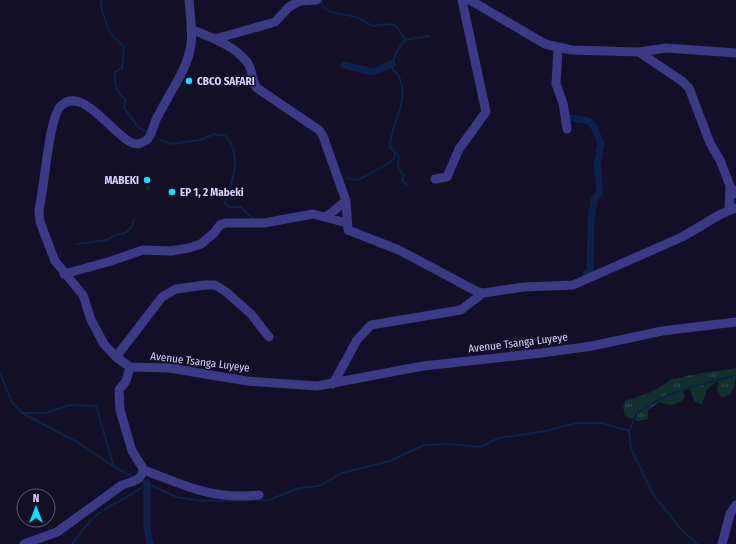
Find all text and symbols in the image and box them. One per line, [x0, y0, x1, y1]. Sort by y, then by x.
place label: CBCO SAFARI [197, 75, 255, 88]
marker: CBCO SAFARI [184, 76, 194, 86]
place label: MABEKI [104, 174, 139, 187]
marker: MABEKI [142, 175, 152, 185]
place label: EP 1, 2 Mabeki [180, 186, 244, 199]
marker: EP 1, 2 Mabeki [167, 187, 177, 197]
street label: Avenue Tsanga Luyeye [468, 330, 568, 356]
street label: Avenue Tsanga Luyeye [150, 349, 250, 375]
north arrow [16, 488, 56, 528]
text: N [33, 492, 39, 505]

